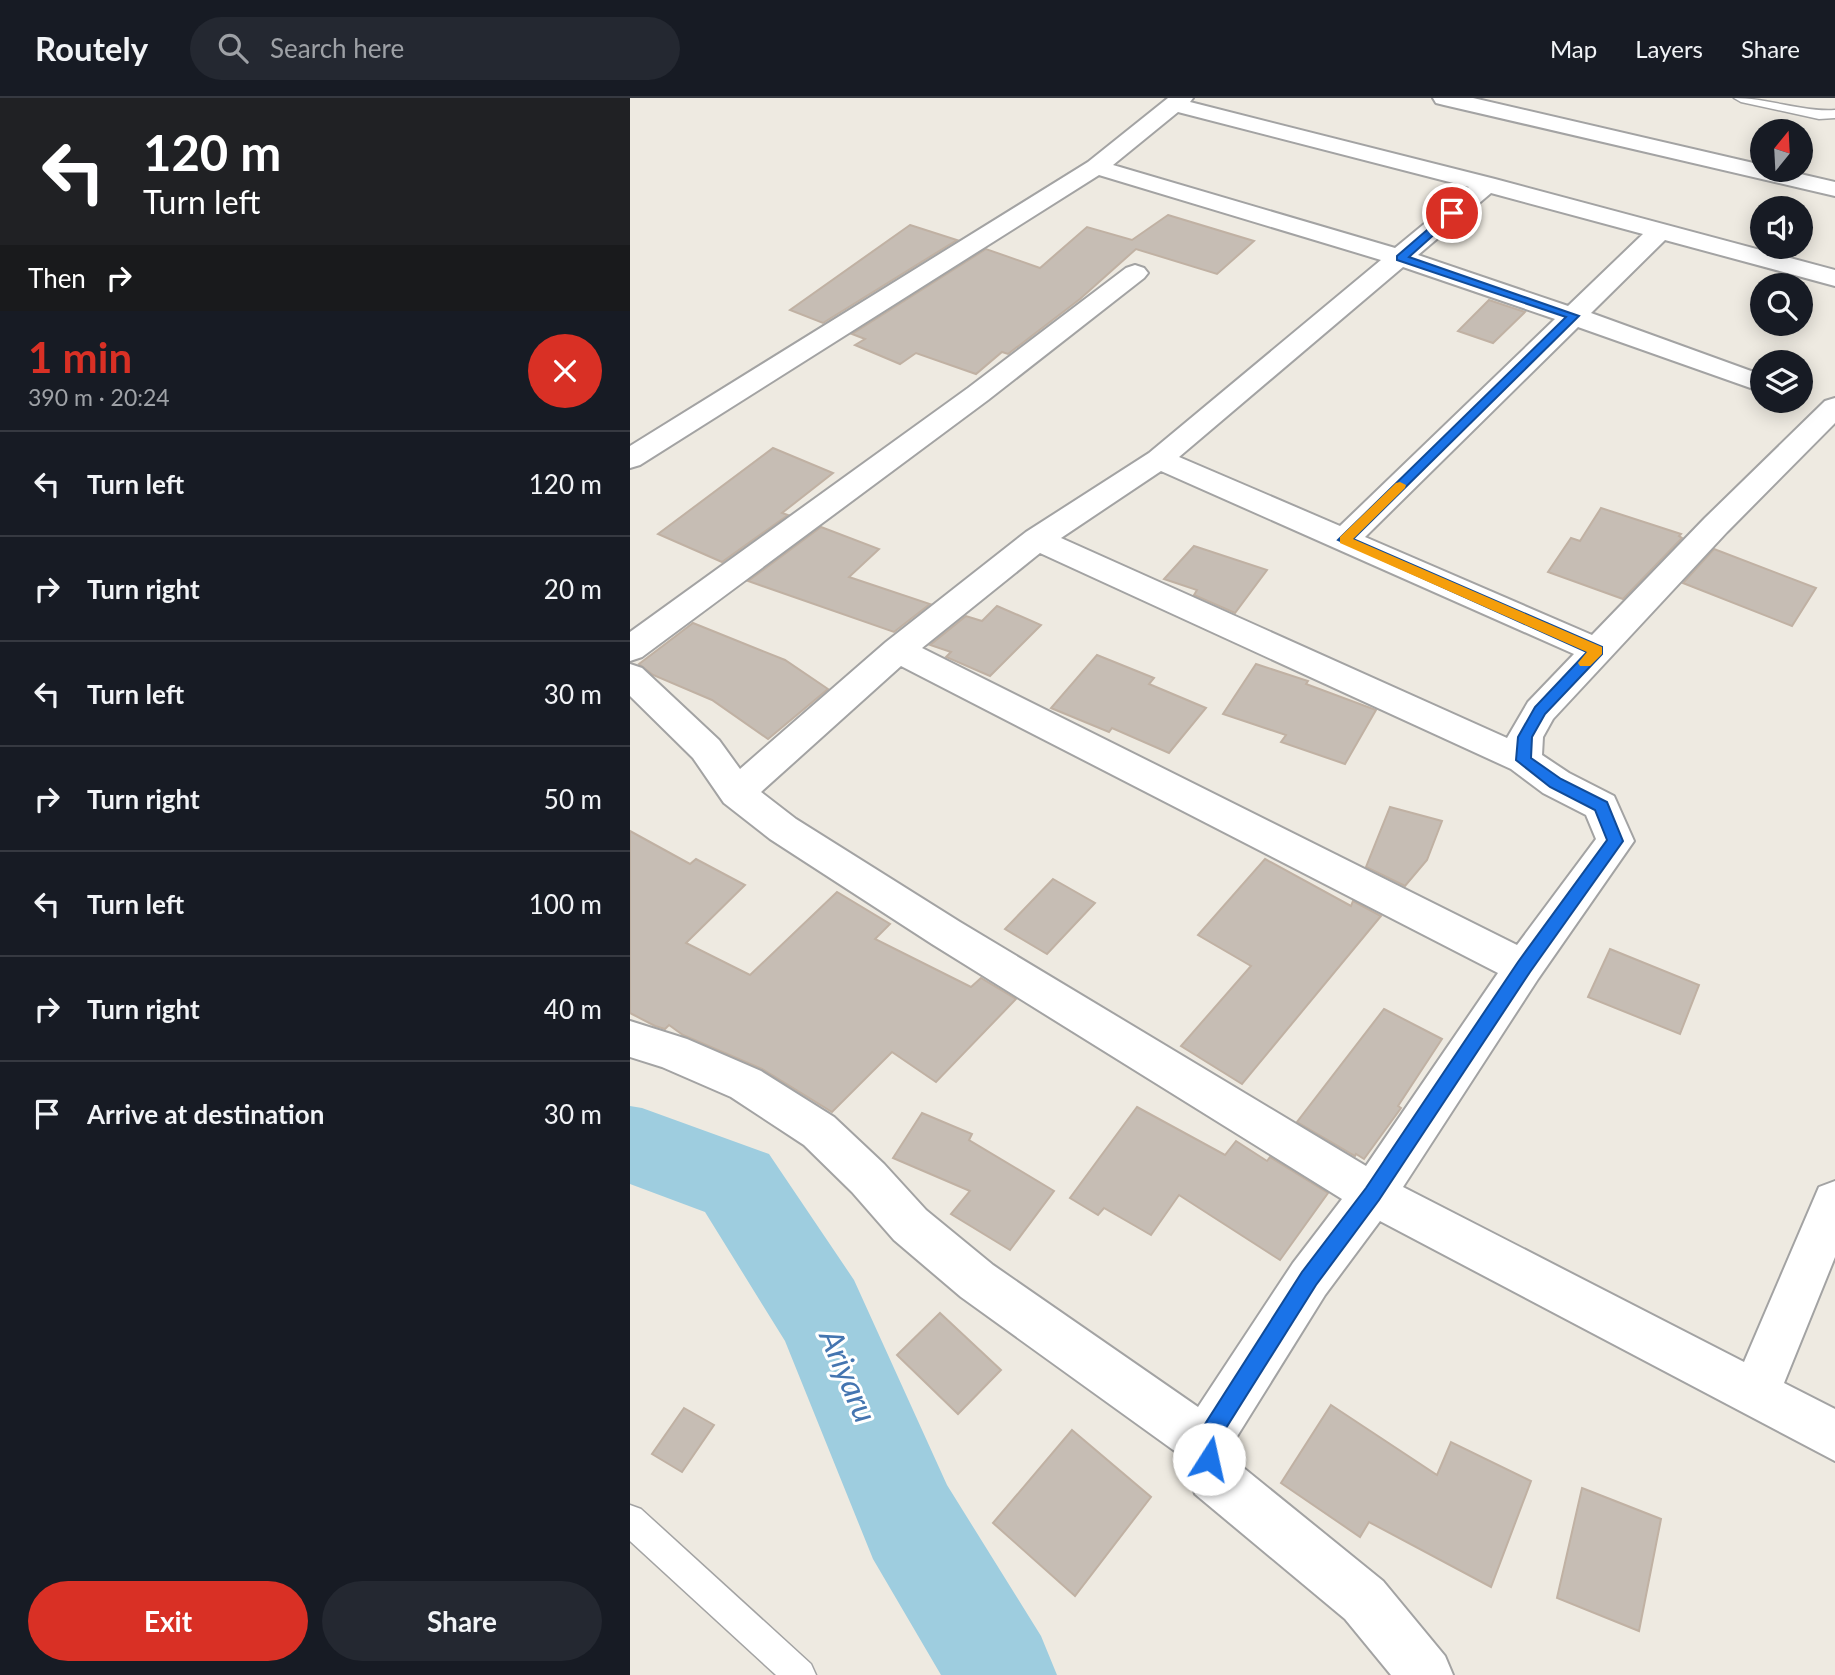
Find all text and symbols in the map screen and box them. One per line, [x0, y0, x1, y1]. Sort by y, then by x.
search box [190, 17, 680, 80]
text: Routely [35, 28, 148, 68]
icon: search [214, 29, 252, 67]
text: Search here [270, 32, 404, 64]
text: Map [1550, 34, 1597, 63]
text: Layers [1635, 34, 1703, 63]
text: Share [1741, 34, 1800, 63]
north arrow [1750, 119, 1813, 182]
map controls [1750, 119, 1813, 413]
text: 120 m [143, 123, 281, 181]
icon: left [28, 126, 119, 217]
text: Turn left [143, 182, 260, 221]
pin [1422, 183, 1482, 243]
icon: arrive [1433, 194, 1471, 232]
button: sound [1750, 196, 1813, 259]
icon: right [100, 259, 138, 297]
text: Then [28, 262, 86, 294]
button: search [1750, 273, 1813, 336]
text: 1 min [28, 332, 132, 382]
button: close [528, 334, 602, 408]
button: layers [1750, 350, 1813, 413]
text: 390 m · 20:24 [28, 383, 170, 411]
icon: left [28, 465, 66, 503]
text: Turn left [87, 468, 184, 500]
text: 120 m [529, 468, 602, 500]
icon: right [28, 570, 66, 608]
text: Turn right [87, 573, 200, 605]
text: 20 m [544, 573, 602, 605]
icon: left [28, 675, 66, 713]
text: Turn left [87, 678, 184, 710]
text: 30 m [544, 678, 602, 710]
icon: right [28, 780, 66, 818]
text: Turn right [87, 783, 200, 815]
text: 50 m [544, 783, 602, 815]
icon: left [28, 885, 66, 923]
text: Turn left [87, 888, 184, 920]
text: 100 m [529, 888, 602, 920]
icon: right [28, 990, 66, 1028]
text: Turn right [87, 993, 200, 1025]
text: 40 m [544, 993, 602, 1025]
icon: arrive [28, 1095, 66, 1133]
text: Arrive at destination [87, 1098, 324, 1130]
text: 30 m [544, 1098, 602, 1130]
water label: Ariyaru [812, 1321, 886, 1428]
position arrow [1172, 1422, 1246, 1496]
button: Exit [28, 1581, 308, 1661]
button: Share [322, 1581, 602, 1661]

